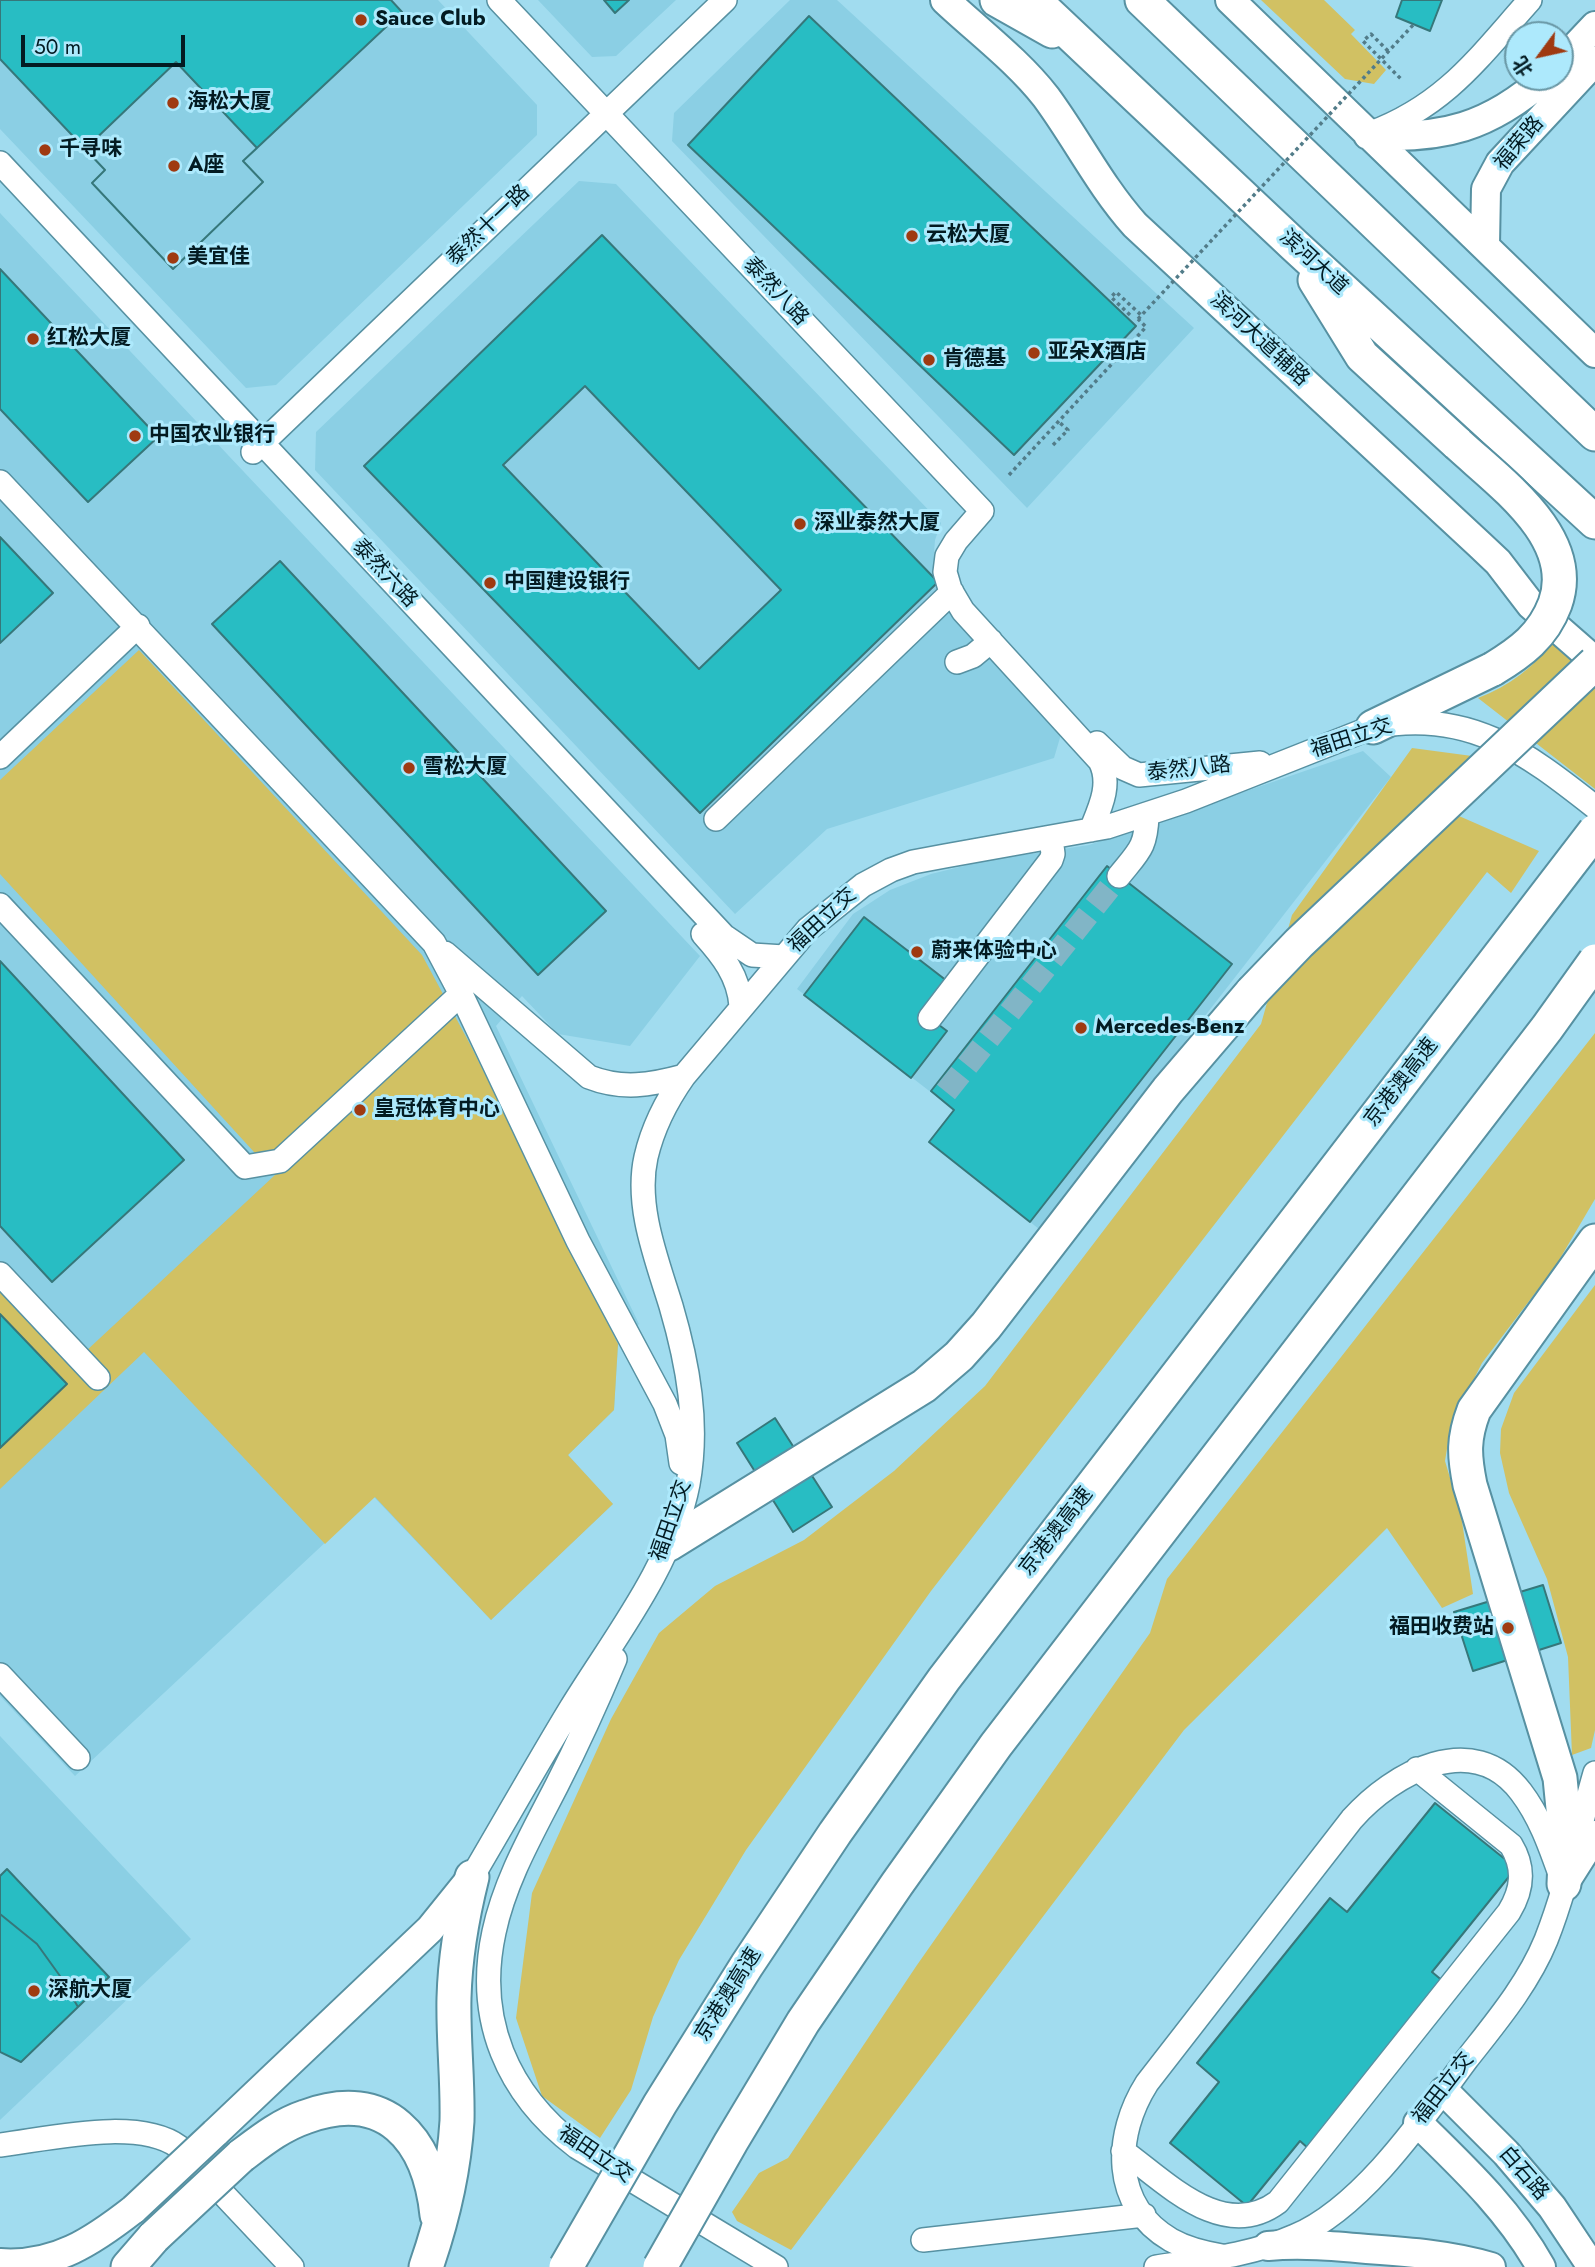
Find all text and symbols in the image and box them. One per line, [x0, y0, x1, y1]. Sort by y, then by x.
place label: Sauce Club [375, 7, 486, 33]
marker: Sauce Club [353, 12, 369, 28]
scale bar [24, 21, 189, 65]
north arrow [1504, 21, 1574, 91]
text: 50 m [34, 32, 81, 62]
text: 北 [1506, 51, 1539, 82]
place label: 海松大厦 [187, 90, 271, 116]
marker: 海松大厦 [165, 95, 181, 111]
street label: 福荣路 [1490, 112, 1550, 176]
place label: 千寻味 [59, 137, 122, 163]
marker: 千寻味 [37, 142, 53, 158]
place label: A座 [188, 153, 224, 179]
marker: A座 [166, 158, 182, 174]
street label: 泰然十一路 [442, 180, 536, 272]
place label: 云松大厦 [926, 223, 1010, 249]
street label: 滨河大道 [1274, 225, 1352, 301]
marker: 云松大厦 [904, 228, 920, 244]
place label: 美宜佳 [187, 245, 250, 271]
marker: 美宜佳 [165, 250, 181, 266]
street label: 泰然八路 [737, 253, 813, 331]
street label: 滨河大道辅路 [1204, 288, 1314, 392]
place label: 红松大厦 [47, 326, 131, 352]
marker: 红松大厦 [25, 331, 41, 347]
place label: 亚朵X酒店 [1048, 340, 1146, 366]
marker: 亚朵X酒店 [1026, 345, 1042, 361]
place label: 肯德基 [943, 347, 1006, 373]
marker: 肯德基 [921, 352, 937, 368]
place label: 中国农业银行 [149, 423, 275, 449]
marker: 中国农业银行 [127, 428, 143, 444]
place label: 深业泰然大厦 [814, 511, 940, 537]
marker: 深业泰然大厦 [792, 516, 808, 532]
street label: 泰然六路 [346, 535, 422, 613]
place label: 中国建设银行 [504, 570, 630, 596]
marker: 中国建设银行 [482, 575, 498, 591]
street label: 福田立交 [1308, 714, 1396, 764]
street label: 泰然八路 [1146, 753, 1232, 787]
place label: 雪松大厦 [423, 755, 507, 781]
marker: 雪松大厦 [401, 760, 417, 776]
street label: 福田立交 [784, 883, 862, 959]
place label: 蔚来体验中心 [931, 939, 1057, 965]
marker: 蔚来体验中心 [909, 944, 925, 960]
place label: Mercedes-Benz [1095, 1015, 1245, 1041]
marker: Mercedes-Benz [1073, 1020, 1089, 1036]
street label: 京港澳高速 [1360, 1034, 1444, 1132]
place label: 皇冠体育中心 [374, 1097, 500, 1123]
marker: 皇冠体育中心 [352, 1102, 368, 1118]
street label: 福田立交 [646, 1477, 698, 1565]
street label: 京港澳高速 [1015, 1483, 1099, 1581]
place label: 福田收费站 [1389, 1615, 1494, 1641]
marker: 福田收费站 [1500, 1620, 1516, 1636]
street label: 京港澳高速 [690, 1944, 768, 2046]
place label: 深航大厦 [48, 1978, 132, 2004]
marker: 深航大厦 [26, 1983, 42, 1999]
street label: 福田立交 [1408, 2048, 1480, 2130]
street label: 福田立交 [553, 2121, 637, 2189]
street label: 白石路 [1493, 2142, 1553, 2206]

